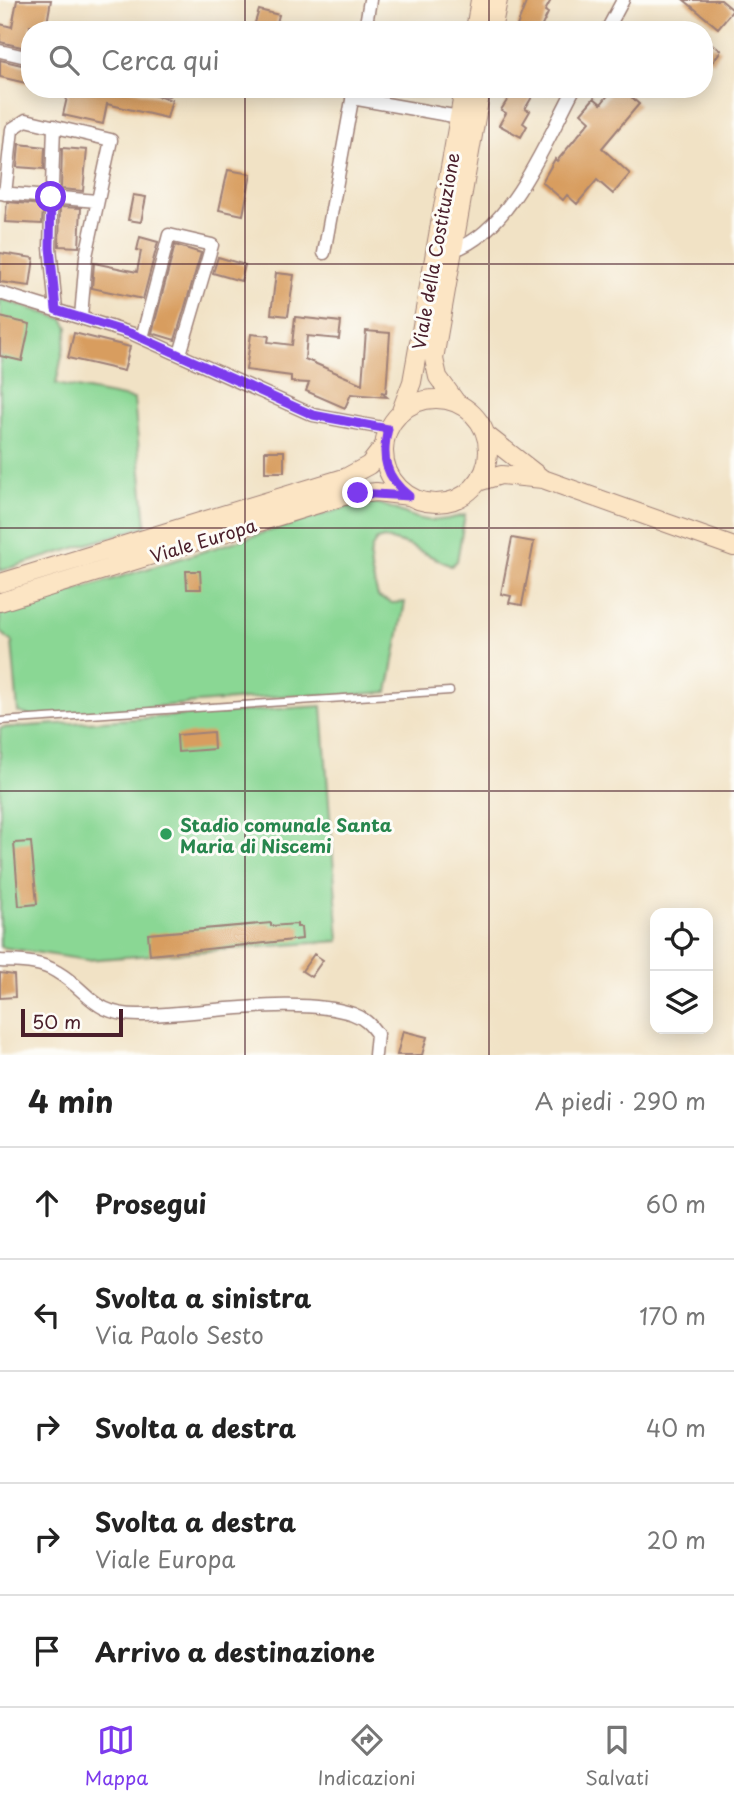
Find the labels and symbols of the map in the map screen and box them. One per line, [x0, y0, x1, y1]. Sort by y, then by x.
street label: Viale della Costituzione [404, 150, 466, 352]
route start [35, 181, 66, 212]
route end [342, 477, 373, 508]
street label: Viale Europa [147, 511, 259, 569]
place label: Stadio comunale Santa Maria di Niscemi [180, 811, 392, 859]
marker: Stadio comunale Santa Maria di Niscemi [158, 826, 174, 842]
scale bar [21, 1006, 122, 1038]

